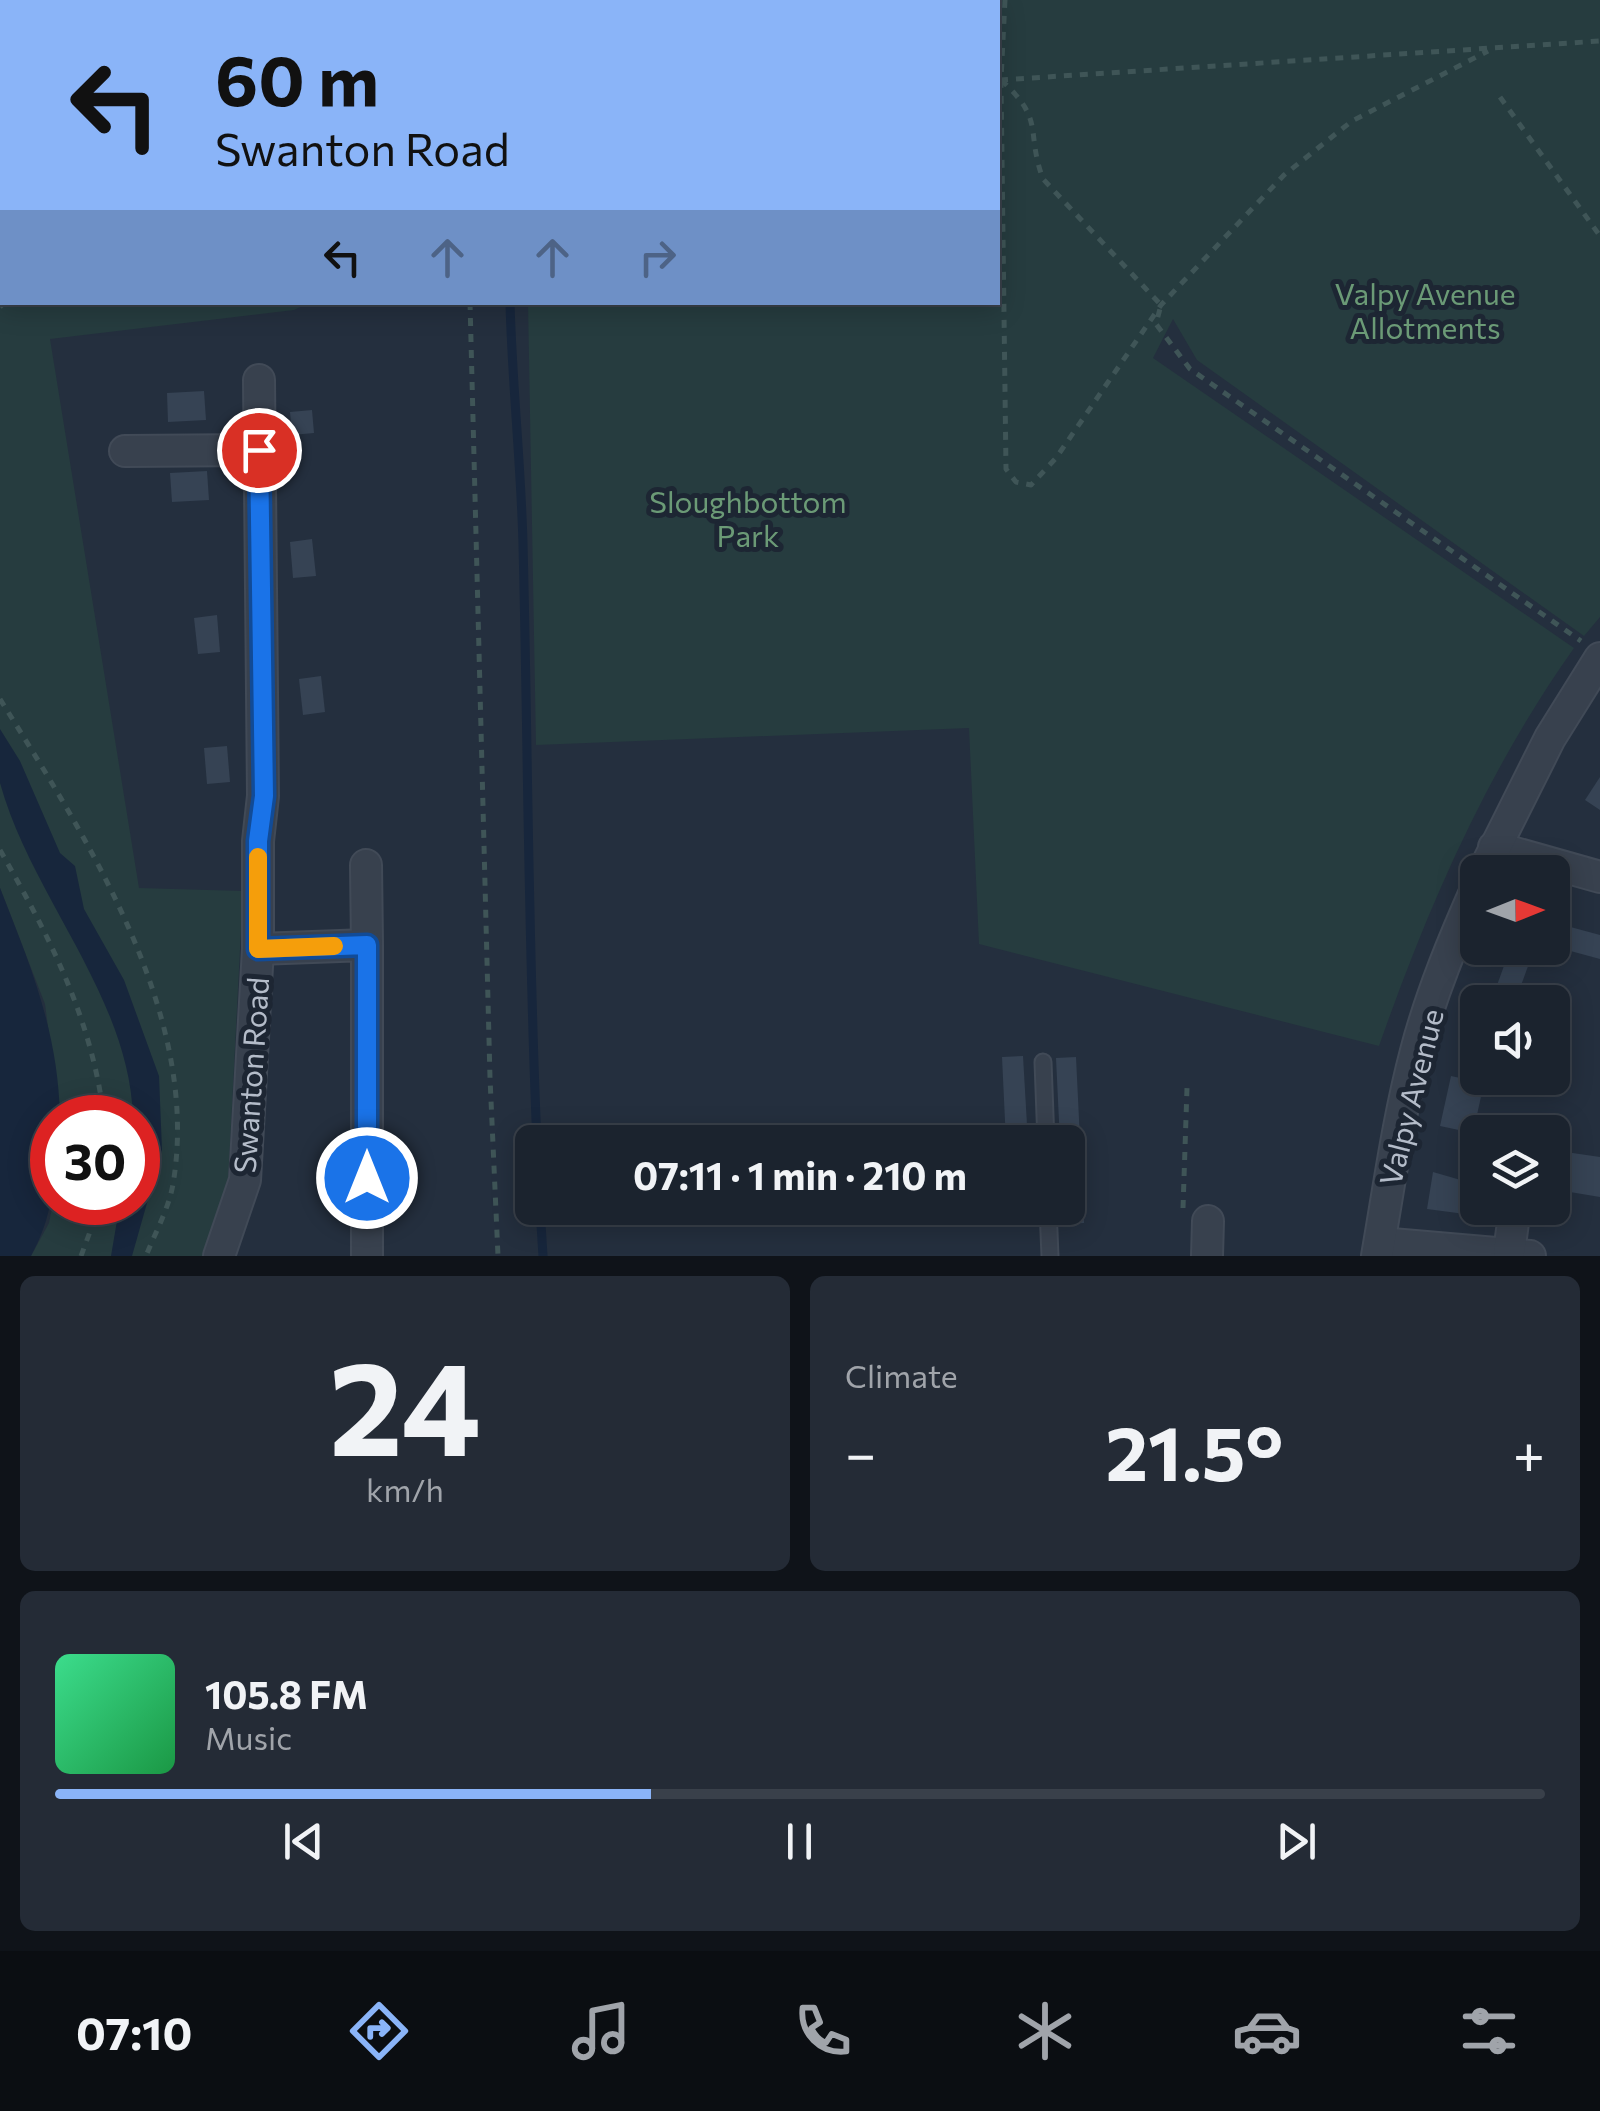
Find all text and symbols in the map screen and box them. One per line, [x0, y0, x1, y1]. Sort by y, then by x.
text: 60 m [215, 35, 379, 120]
icon: left [50, 40, 180, 170]
text: Swanton Road [215, 120, 510, 175]
icon: left [315, 230, 370, 285]
icon: ahead [420, 230, 475, 285]
icon: ahead [525, 230, 580, 285]
icon: right [630, 230, 685, 285]
park label: Valpy Avenue Allotments [1335, 274, 1515, 345]
pin [217, 408, 302, 493]
icon: arrive [232, 423, 287, 478]
park label: Sloughbottom Park [649, 482, 847, 553]
north arrow [1460, 855, 1570, 965]
map controls [1460, 855, 1570, 1225]
street label: Swanton Road [225, 976, 275, 1174]
button: sound [1460, 985, 1570, 1095]
street label: Valpy Avenue [1370, 1005, 1450, 1189]
speed limit sign: 30 [30, 1095, 160, 1225]
button: layers [1460, 1115, 1570, 1225]
position arrow [315, 1126, 419, 1230]
text: 07:11 · 1 min · 210 m [633, 1151, 967, 1198]
text: 24 [329, 1324, 481, 1483]
text: Climate [845, 1355, 958, 1395]
text: 21.5° [1105, 1405, 1284, 1496]
text: − [845, 1418, 876, 1485]
text: + [1513, 1418, 1545, 1485]
text: km/h [366, 1469, 444, 1509]
text: 105.8 FM [205, 1670, 368, 1717]
text: Music [205, 1717, 292, 1757]
icon: previous [276, 1814, 331, 1869]
icon: pause [772, 1814, 827, 1869]
icon: next [1269, 1814, 1324, 1869]
icon: directions [344, 1996, 414, 2066]
icon: music [566, 1996, 636, 2066]
icon: phone [788, 1996, 858, 2066]
icon: climate [1010, 1996, 1080, 2066]
icon: car [1232, 1996, 1302, 2066]
icon: filters [1454, 1996, 1524, 2066]
text: 07:10 [76, 2004, 192, 2059]

